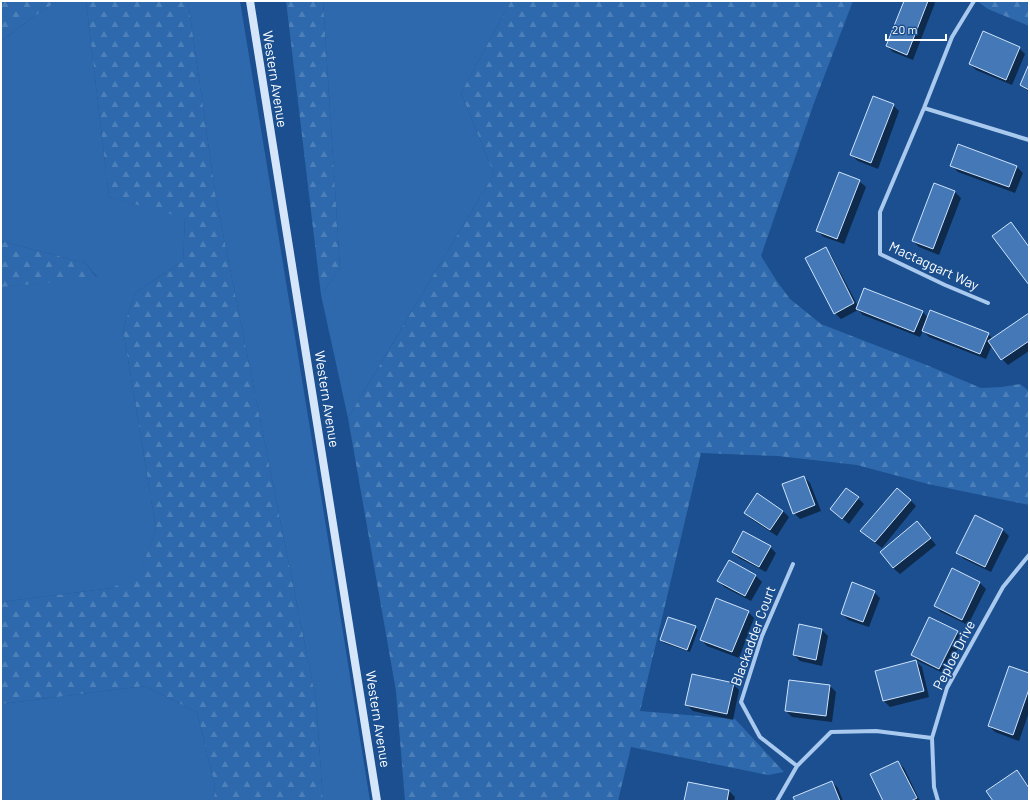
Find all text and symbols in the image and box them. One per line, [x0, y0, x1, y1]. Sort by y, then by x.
scale bar [886, 16, 946, 42]
text: 20 m [892, 22, 918, 36]
street label: Western Avenue [259, 29, 292, 129]
street label: Mactaggart Way [887, 237, 982, 294]
street label: Western Avenue [311, 349, 344, 449]
street label: Blackadder Court [727, 584, 778, 688]
street label: Peploe Drive [929, 617, 978, 692]
street label: Western Avenue [362, 669, 395, 769]

